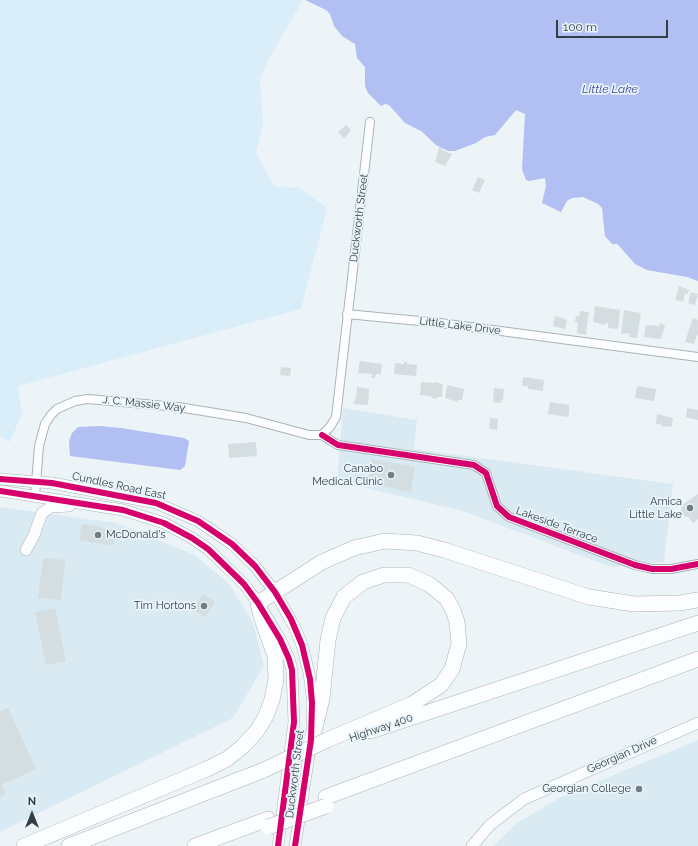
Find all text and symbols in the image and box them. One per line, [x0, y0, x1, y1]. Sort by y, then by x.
scale bar [558, 12, 670, 38]
text: 100 m [563, 20, 597, 34]
water label: Little Lake [582, 82, 638, 96]
street label: Duckworth Street [347, 173, 371, 263]
street label: Little Lake Drive [419, 314, 501, 338]
street label: J. C. Massie Way [102, 393, 186, 415]
place label: Canabo Medical Clinic [312, 462, 383, 488]
street label: Cundles Road East [71, 470, 167, 502]
marker: Canabo Medical Clinic [386, 470, 396, 480]
place label: Amica Little Lake [629, 495, 682, 521]
marker: Amica Little Lake [685, 503, 695, 513]
street label: Lakeside Terrace [514, 504, 600, 546]
place label: McDonald's [106, 528, 166, 542]
marker: McDonald's [93, 530, 103, 540]
place label: Tim Hortons [134, 599, 196, 613]
marker: Tim Hortons [199, 601, 209, 611]
street label: Highway 400 [347, 711, 415, 745]
street label: Duckworth Street [283, 729, 307, 819]
street label: Georgian Drive [585, 734, 659, 776]
place label: Georgian College [542, 782, 631, 796]
marker: Georgian College [634, 784, 644, 794]
north arrow [12, 794, 52, 834]
text: N [28, 795, 36, 808]

